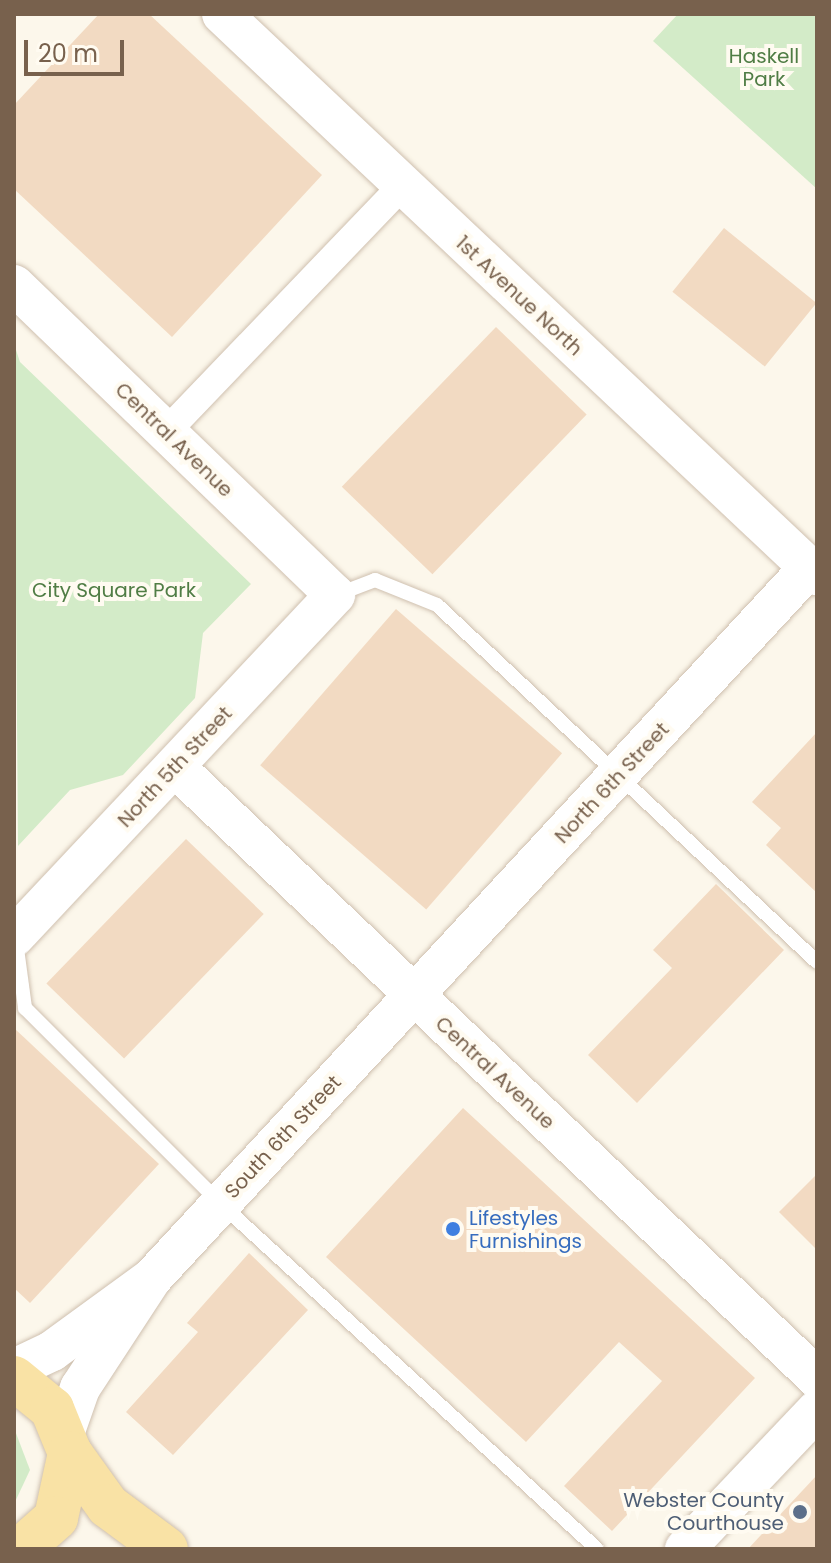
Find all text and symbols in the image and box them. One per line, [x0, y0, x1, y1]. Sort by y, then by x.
scale bar [28, 24, 128, 74]
text: 20 m [38, 37, 98, 70]
park label: Haskell Park [729, 44, 799, 91]
street label: 1st Avenue North [451, 231, 587, 361]
street label: Central Avenue [110, 378, 238, 502]
park label: City Square Park [32, 578, 196, 602]
street label: North 5th Street [113, 702, 237, 832]
street label: North 6th Street [550, 718, 674, 848]
street label: Central Avenue [430, 1012, 560, 1134]
street label: South 6th Street [220, 1071, 346, 1203]
place label: Lifestyles Furnishings [469, 1206, 582, 1253]
marker: Lifestyles Furnishings [444, 1220, 462, 1238]
place label: Webster County Courthouse [623, 1488, 784, 1535]
marker: Webster County Courthouse [791, 1503, 809, 1521]

